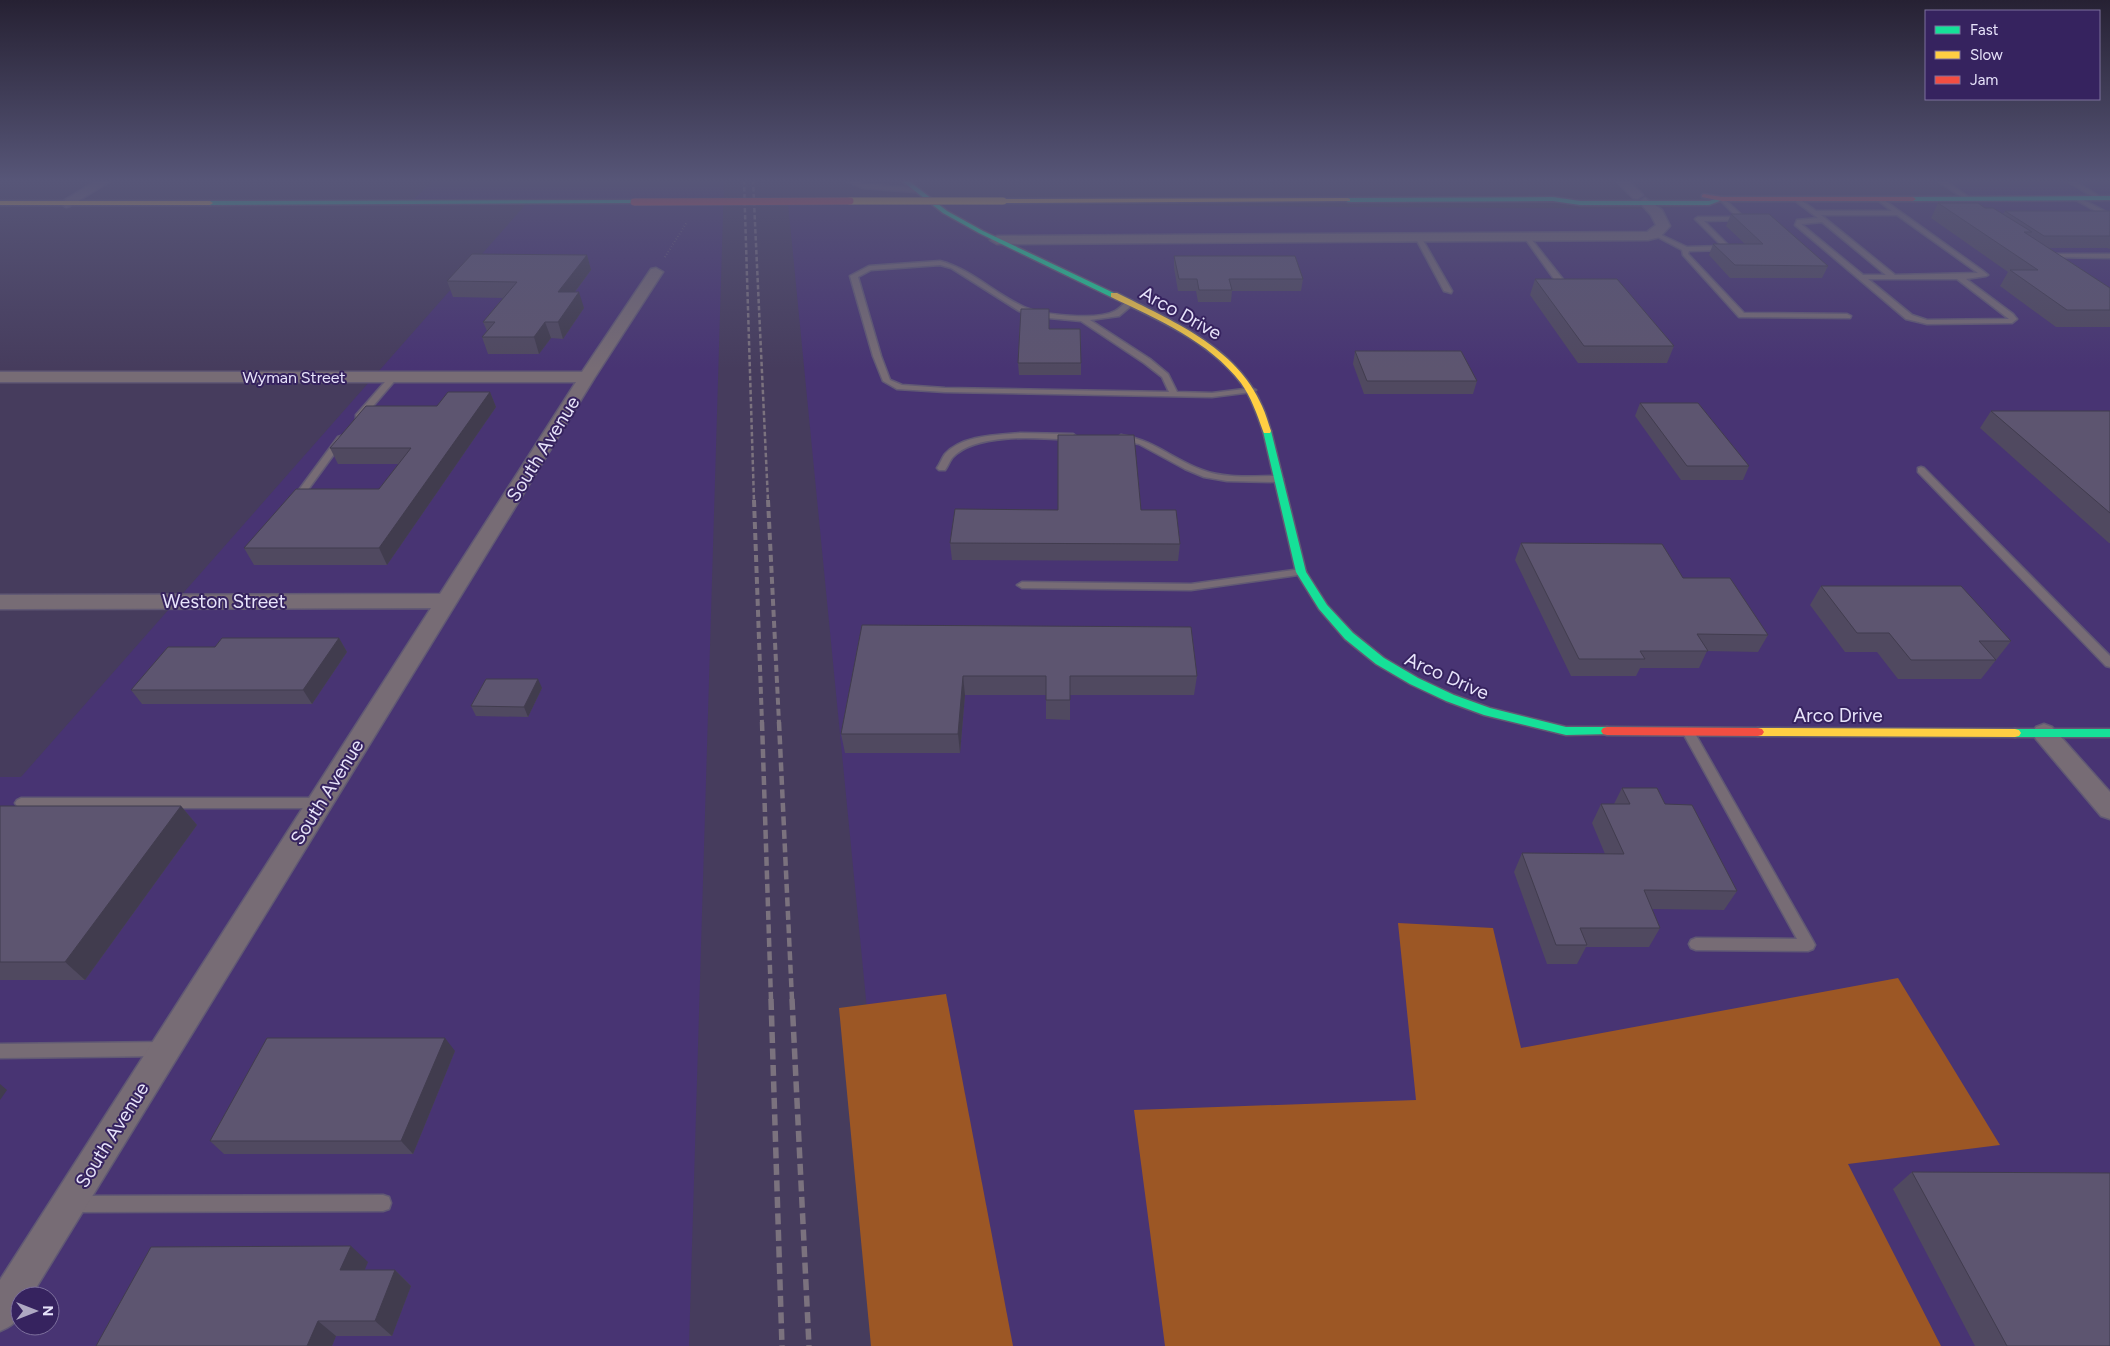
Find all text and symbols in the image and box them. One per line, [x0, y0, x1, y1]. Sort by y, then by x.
legend [1925, 10, 2100, 100]
text: Fast [1970, 21, 1999, 39]
text: Slow [1970, 46, 2003, 64]
text: Jam [1970, 71, 1998, 89]
street label: Arco Drive [1136, 281, 1226, 345]
street label: Wyman Street [242, 368, 346, 387]
street label: South Avenue [501, 392, 585, 506]
street label: Weston Street [162, 590, 286, 613]
street label: Arco Drive [1402, 647, 1492, 705]
street label: Arco Drive [1793, 704, 1883, 727]
street label: South Avenue [285, 735, 369, 849]
street label: South Avenue [70, 1078, 154, 1192]
north arrow [10, 1286, 60, 1336]
text: N [39, 1306, 56, 1316]

